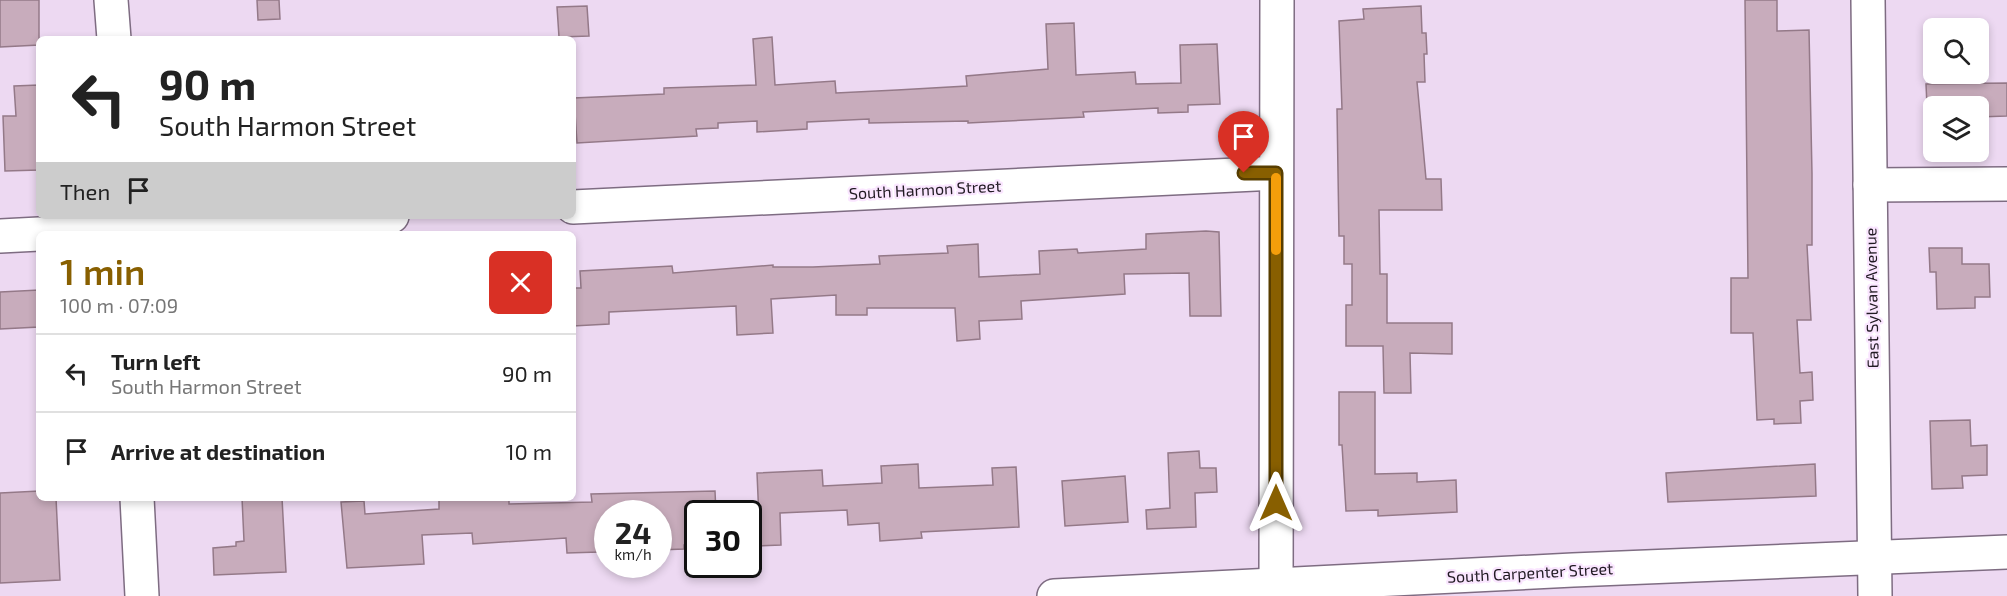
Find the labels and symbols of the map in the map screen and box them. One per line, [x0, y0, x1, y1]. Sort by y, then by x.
pin [1218, 111, 1269, 173]
street label: South Harmon Street [848, 176, 1002, 202]
street label: East Sylvan Avenue [1860, 228, 1882, 368]
position arrow [1244, 471, 1308, 535]
speed limit sign: 30 [684, 500, 762, 578]
street label: South Carpenter Street [1446, 558, 1614, 586]

